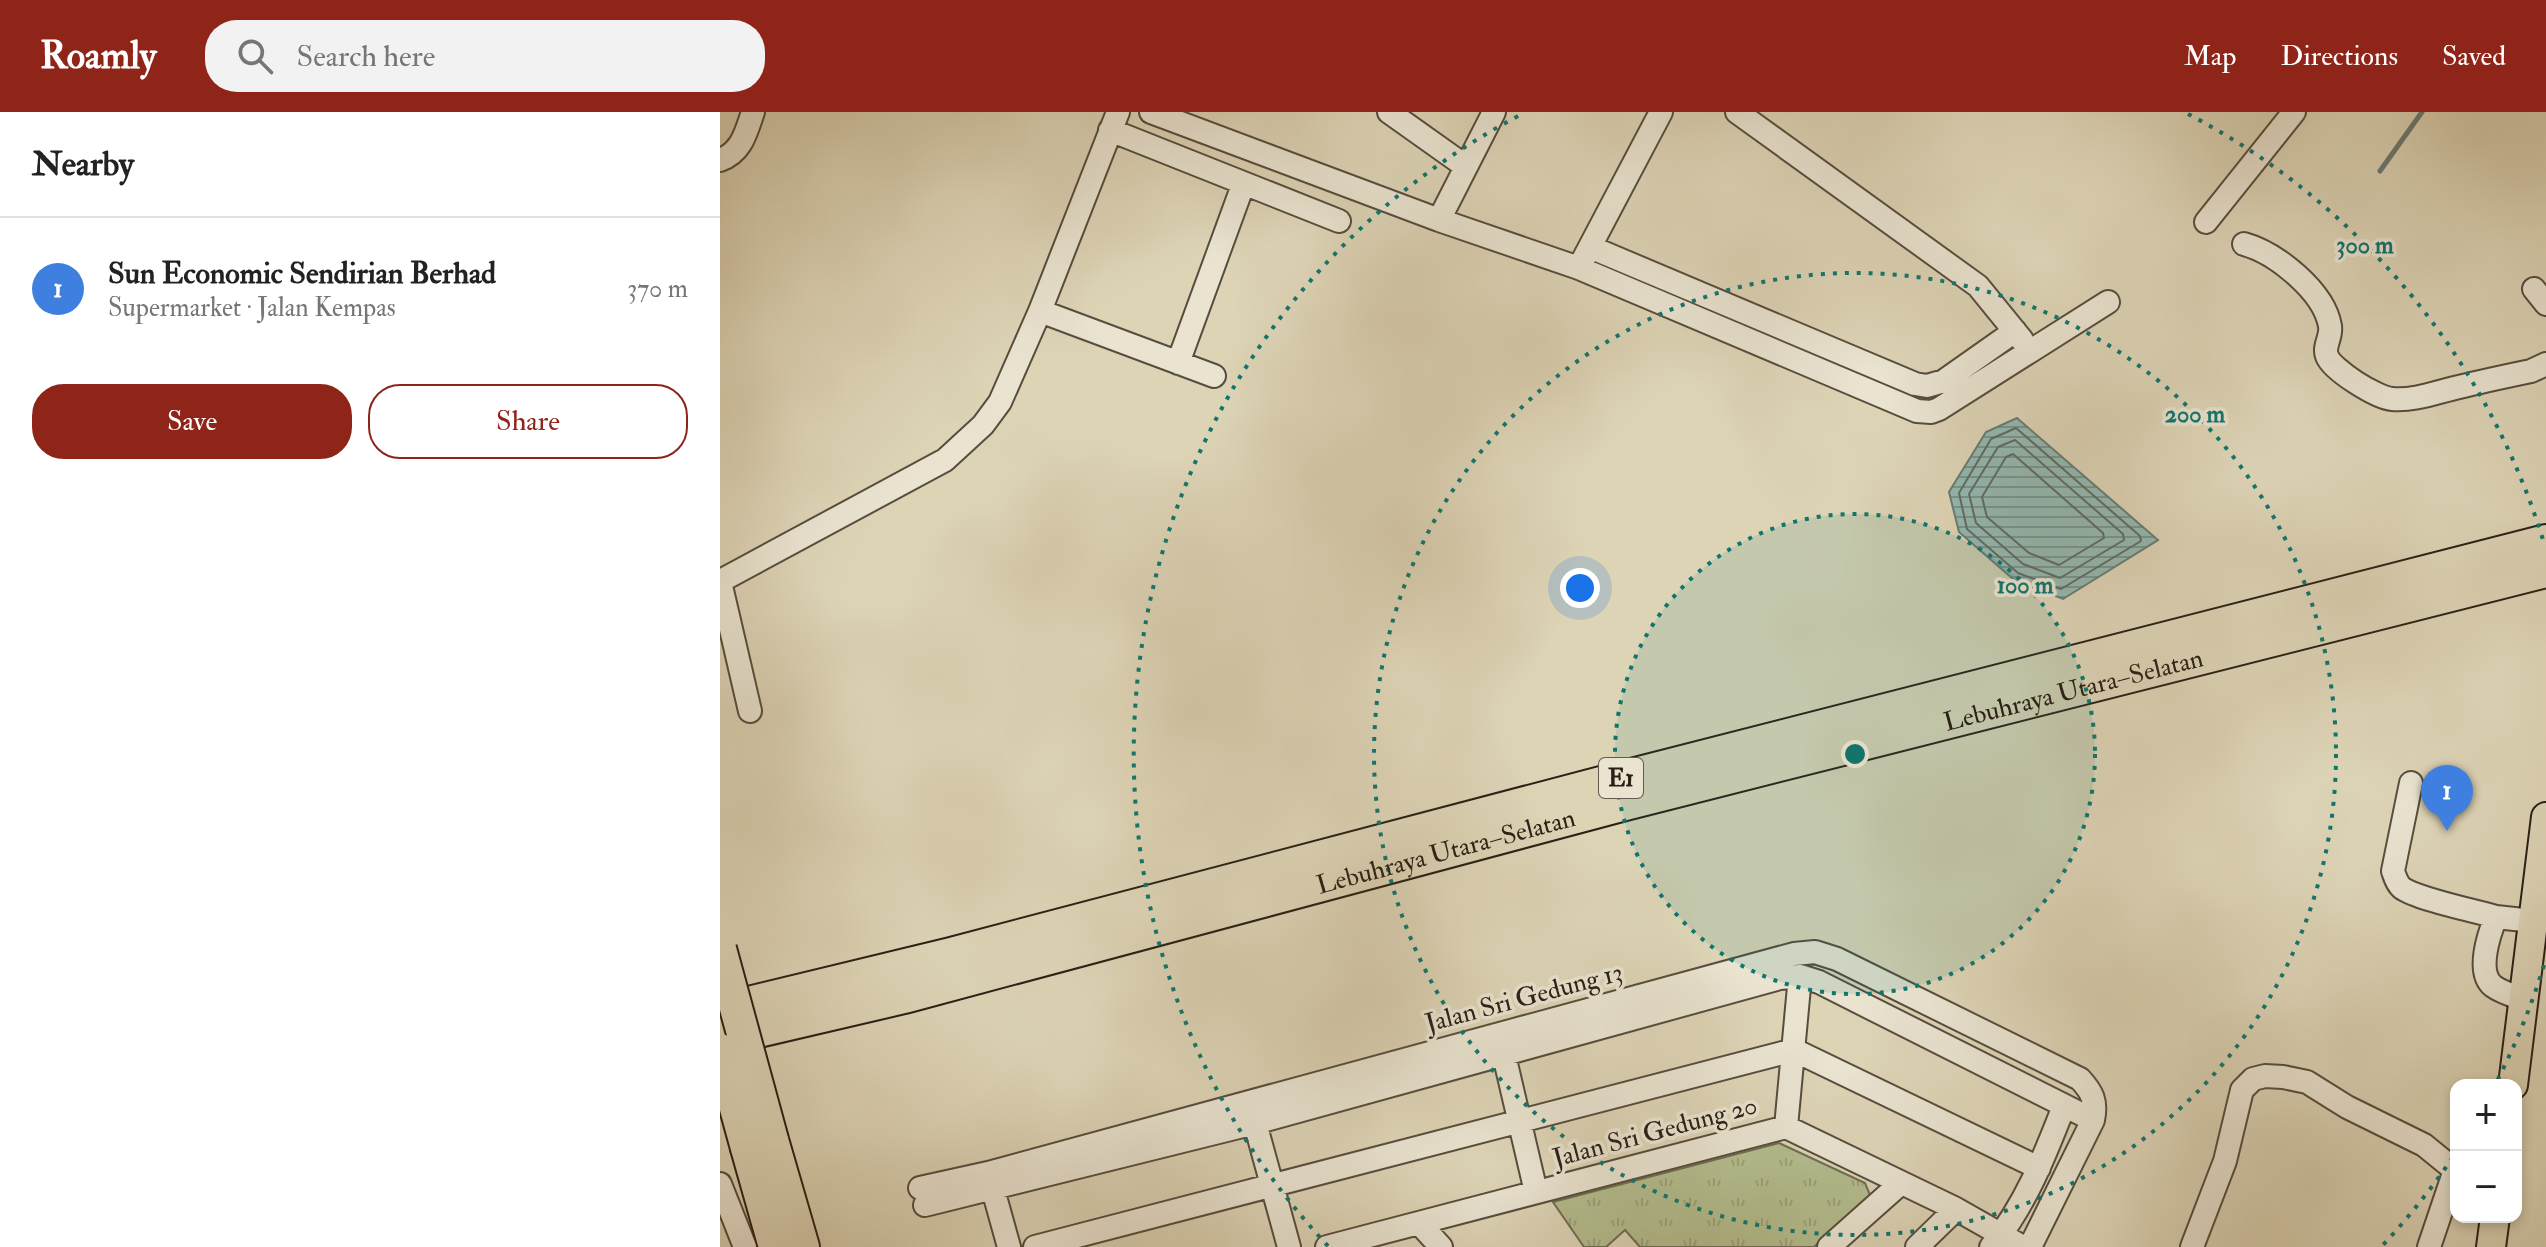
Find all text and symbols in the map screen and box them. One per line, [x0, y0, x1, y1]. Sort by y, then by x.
search box [205, 20, 765, 92]
text: Roamly [40, 32, 157, 80]
icon: search [233, 34, 277, 78]
text: Search here [297, 38, 435, 75]
text: Map [2184, 39, 2237, 74]
text: Directions [2281, 39, 2398, 74]
text: Saved [2442, 39, 2506, 74]
text: Nearby [32, 143, 134, 186]
text: 300 m [2336, 230, 2394, 261]
text: Sun Economic Sendirian Berhad [108, 255, 496, 292]
text: 1 [53, 273, 63, 305]
text: 370 m [627, 273, 688, 305]
text: Supermarket · Jalan Kempas [108, 292, 396, 324]
button: Save [32, 384, 352, 459]
button: Share [368, 384, 688, 459]
text: 200 m [2165, 399, 2226, 430]
your location [1560, 568, 1600, 608]
text: 100 m [1997, 570, 2054, 601]
street label: Lebuhraya Utara–Selatan [1940, 642, 2207, 739]
centre of rings [1841, 740, 1869, 768]
road number: E1 [1599, 758, 1643, 798]
pin: 1 [2421, 765, 2473, 831]
street label: Lebuhraya Utara–Selatan [1313, 802, 1579, 902]
street label: Jalan Sri Gedung 13 [1421, 956, 1626, 1040]
map controls [2450, 1079, 2522, 1223]
button: + [2450, 1079, 2522, 1151]
street label: Jalan Sri Gedung 20 [1548, 1089, 1761, 1175]
button: − [2450, 1151, 2522, 1223]

